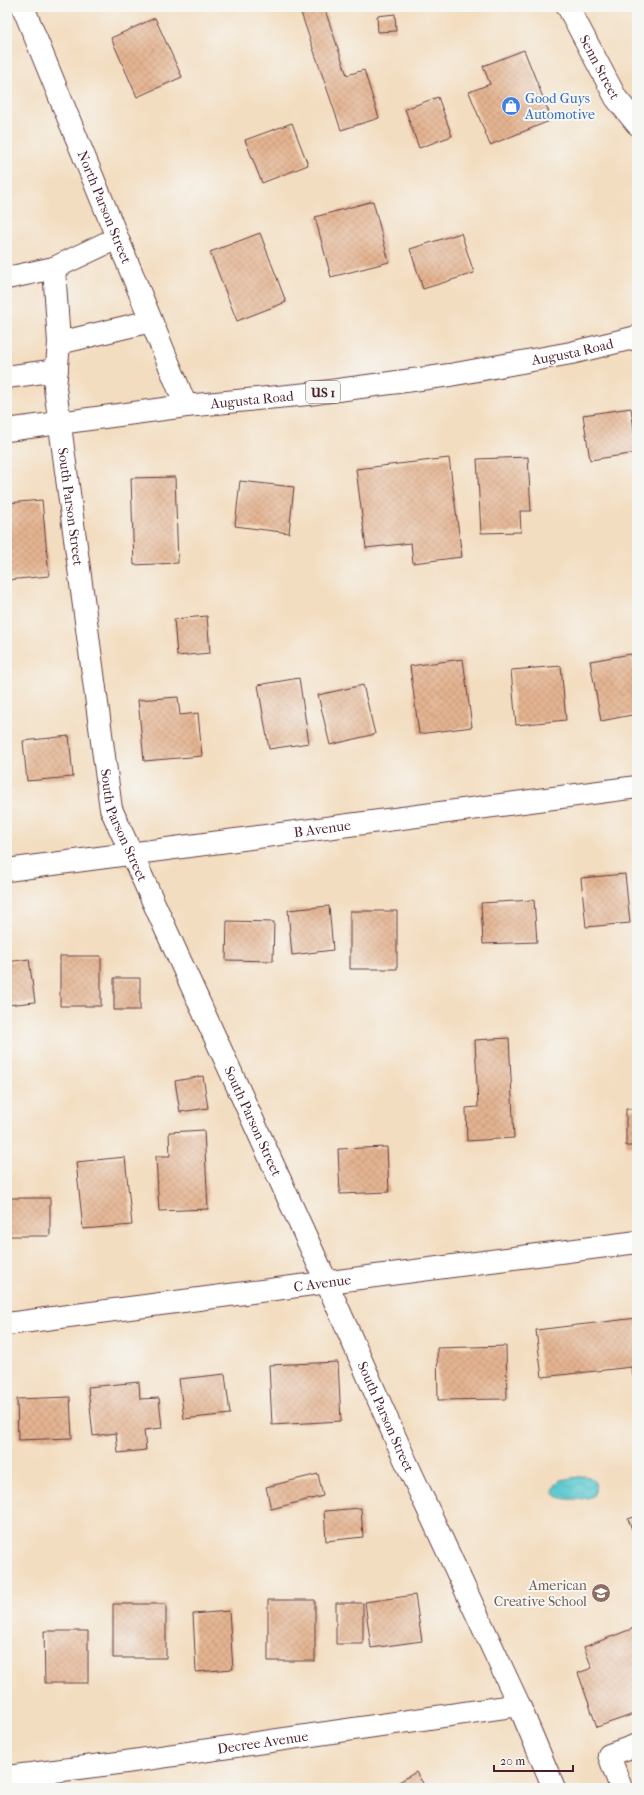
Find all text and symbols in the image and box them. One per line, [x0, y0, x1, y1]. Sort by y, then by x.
street label: Senn Street [576, 32, 624, 102]
place label: Good Guys Automotive [524, 90, 595, 123]
shop icon: Good Guys Automotive [500, 95, 522, 117]
street label: North Parson Street [74, 148, 135, 266]
street label: Augusta Road [529, 334, 615, 369]
road number: US 1 [306, 381, 340, 403]
street label: Augusta Road [209, 387, 295, 412]
street label: South Parson Street [54, 446, 87, 567]
street label: South Parson Street [97, 768, 151, 884]
street label: B Avenue [293, 816, 352, 841]
street label: South Parson Street [221, 1063, 286, 1179]
street label: C Avenue [293, 1271, 352, 1295]
street label: South Parson Street [354, 1359, 418, 1475]
place label: American Creative School [494, 1577, 587, 1610]
school or university icon: American Creative School [590, 1582, 612, 1604]
street label: Decree Avenue [216, 1727, 309, 1757]
scale bar [494, 1747, 573, 1773]
text: 20 m [500, 1754, 525, 1768]

